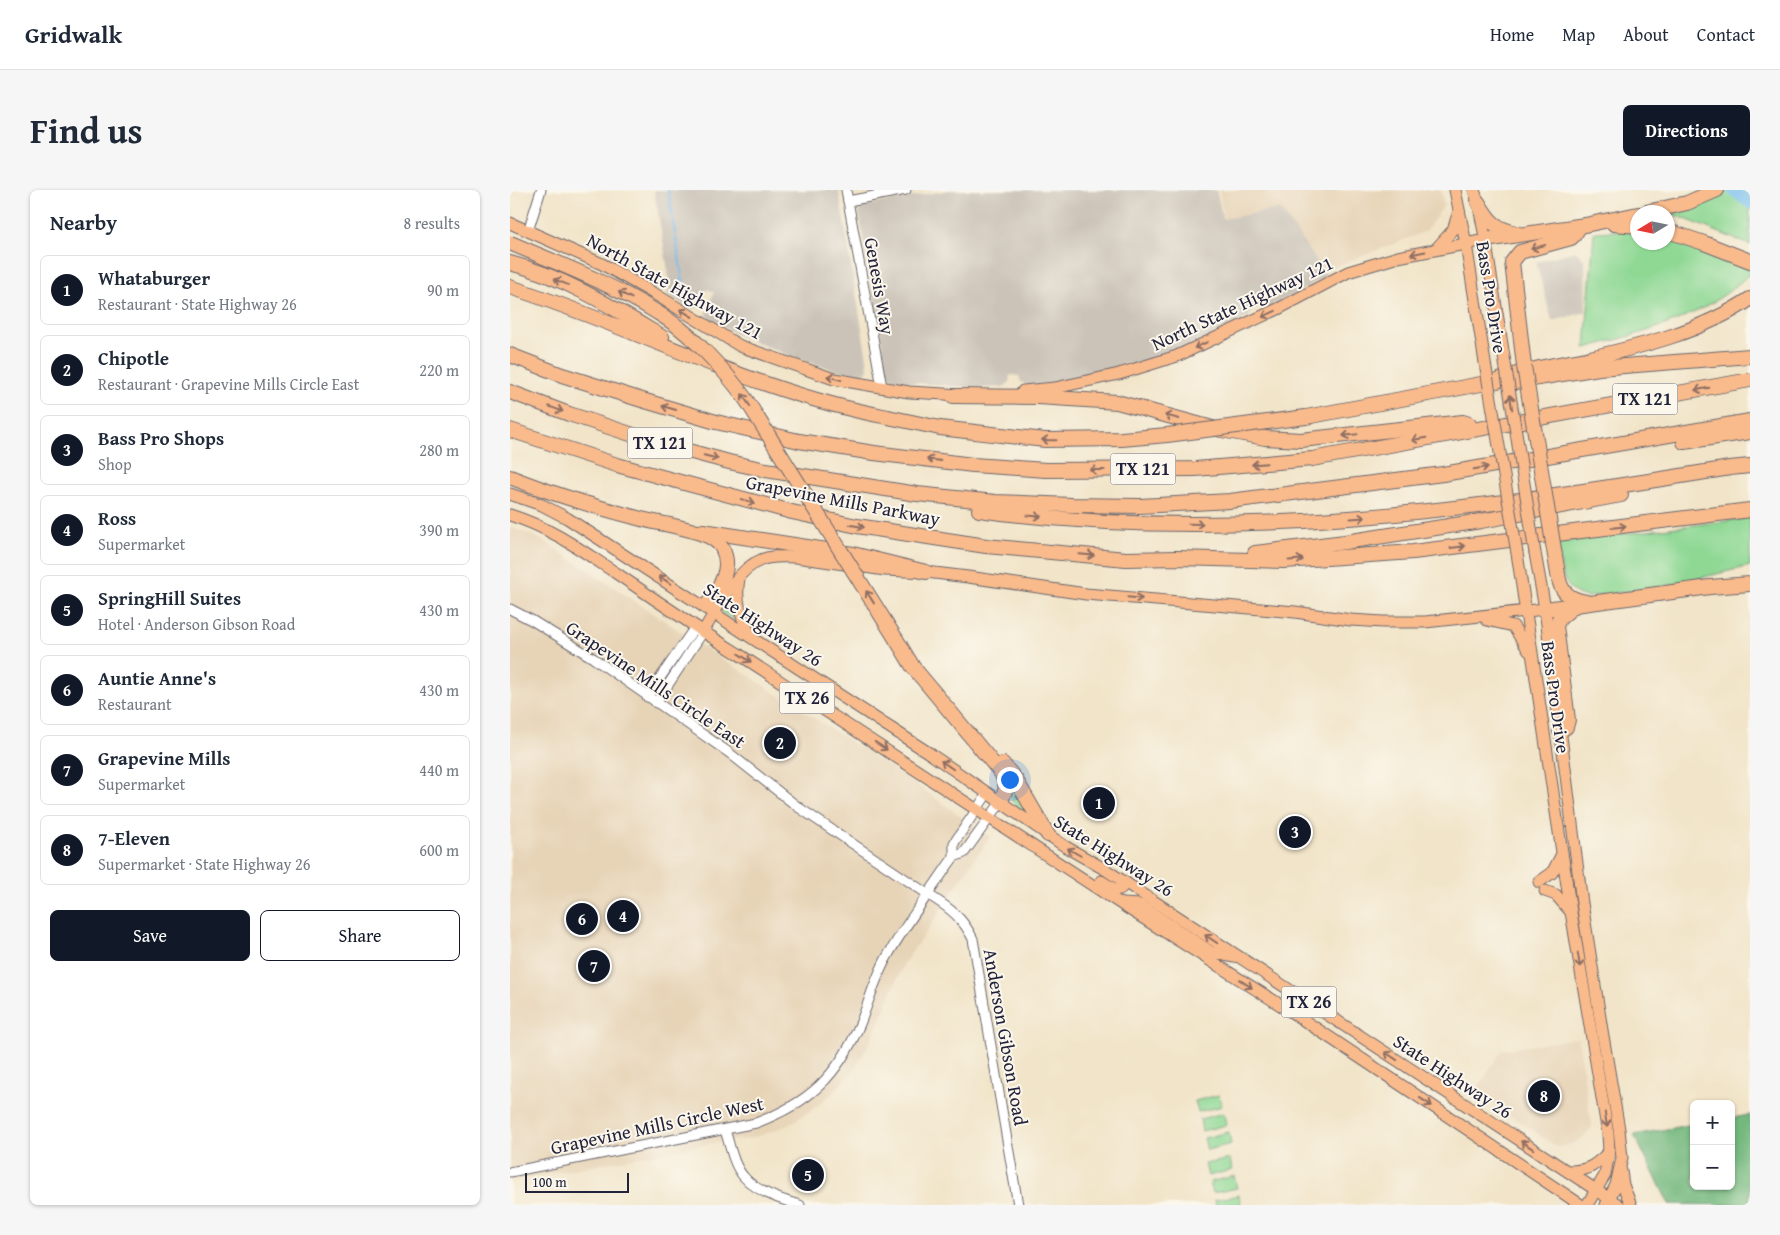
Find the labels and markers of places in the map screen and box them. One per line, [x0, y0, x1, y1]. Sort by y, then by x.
pin: 2 [764, 724, 796, 762]
pin: 1 [1083, 784, 1115, 822]
pin: 3 [1279, 813, 1311, 851]
pin: 4 [607, 897, 639, 935]
pin: 6 [566, 900, 598, 938]
pin: 7 [578, 947, 610, 985]
pin: 8 [1528, 1077, 1560, 1115]
pin: 5 [792, 1156, 824, 1194]

